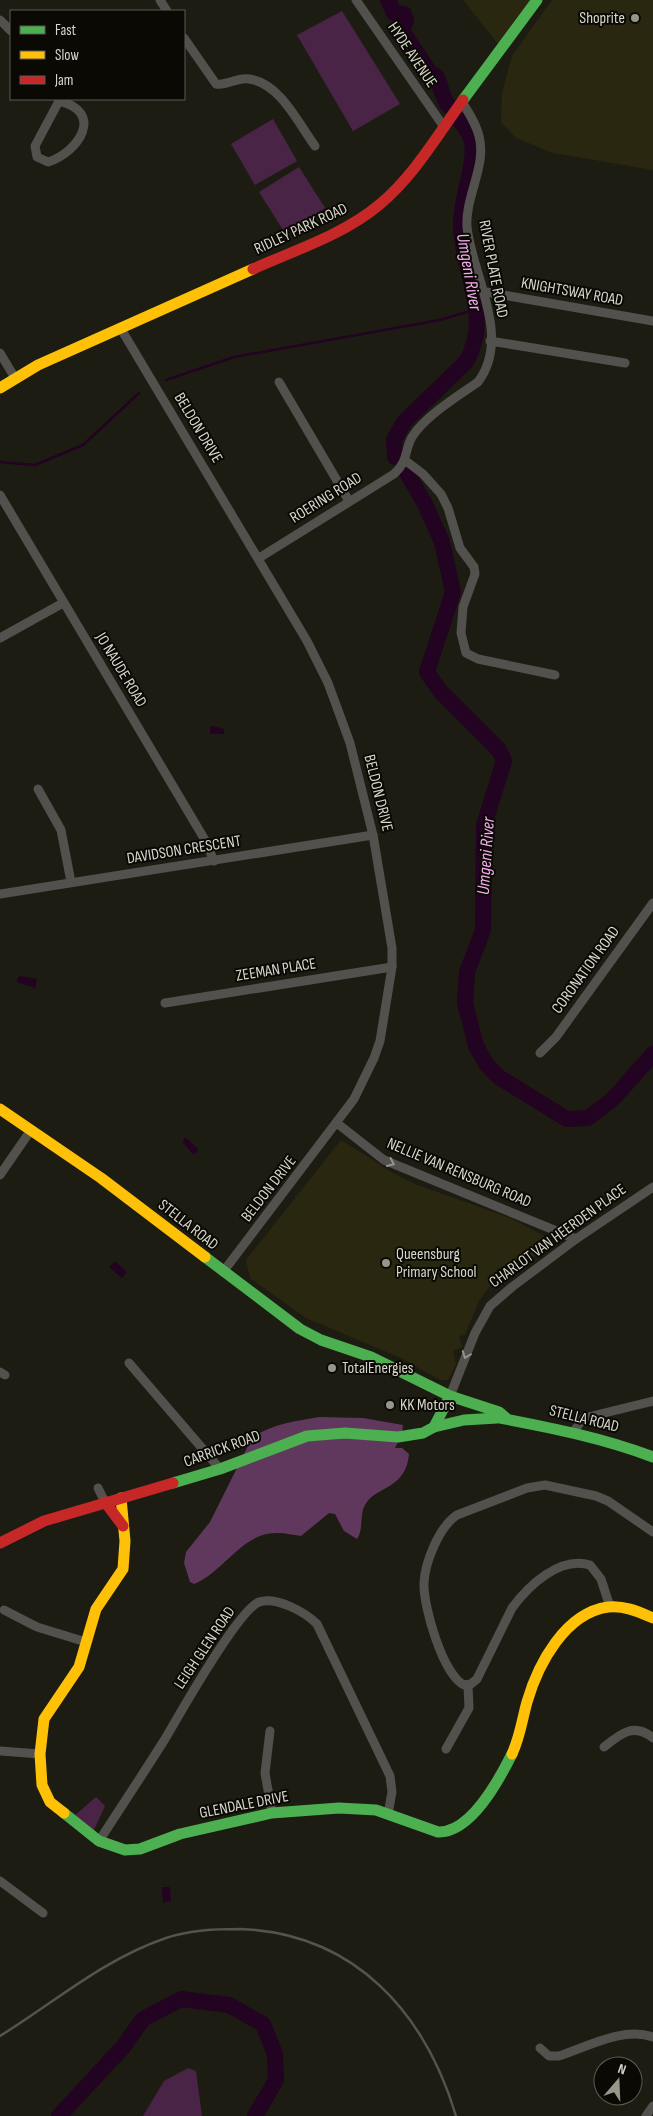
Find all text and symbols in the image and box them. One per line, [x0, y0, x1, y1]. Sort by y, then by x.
place label: Shoprite [579, 9, 625, 28]
legend [10, 10, 185, 100]
marker: Shoprite [629, 12, 641, 24]
street label: HYDE AVENUE [383, 19, 441, 91]
text: Fast [55, 21, 77, 40]
text: Slow [55, 46, 79, 65]
text: Jam [54, 71, 73, 90]
street label: RIDLEY PARK ROAD [251, 199, 351, 259]
street label: RIVER PLATE ROAD [474, 219, 512, 319]
water label: Umgeni River [452, 232, 486, 313]
street label: KNIGHTSWAY ROAD [520, 274, 625, 310]
street label: BELDON DRIVE [170, 390, 226, 466]
street label: ROERING ROAD [287, 468, 365, 527]
street label: JO NAUDE ROAD [91, 629, 151, 711]
street label: BELDON DRIVE [359, 753, 397, 833]
water label: Umgeni River [473, 815, 499, 896]
street label: DAVIDSON CRESCENT [126, 832, 243, 868]
street label: CORONATION ROAD [548, 923, 624, 1017]
street label: ZEEMAN PLACE [235, 954, 317, 986]
street label: NELLIE VAN RENSBURG ROAD [384, 1134, 534, 1212]
street label: BELDON DRIVE [237, 1152, 301, 1226]
one-way arrow [386, 1156, 395, 1167]
street label: CHARLOT VAN HEERDEN PLACE [486, 1180, 630, 1292]
street label: STELLA ROAD [154, 1196, 222, 1254]
place label: Queensburg Primary School [396, 1245, 477, 1282]
marker: Queensburg Primary School [380, 1257, 392, 1269]
one-way arrow [462, 1350, 472, 1359]
place label: TotalEnergies [342, 1359, 414, 1378]
marker: TotalEnergies [326, 1362, 338, 1374]
place label: KK Motors [400, 1396, 455, 1415]
marker: KK Motors [384, 1399, 396, 1411]
street label: STELLA ROAD [547, 1401, 621, 1437]
street label: CARRICK ROAD [181, 1426, 263, 1472]
street label: LEIGH GLEN ROAD [170, 1603, 240, 1693]
street label: GLENDALE DRIVE [198, 1787, 290, 1823]
north arrow [593, 2056, 643, 2106]
text: N [616, 2060, 628, 2078]

